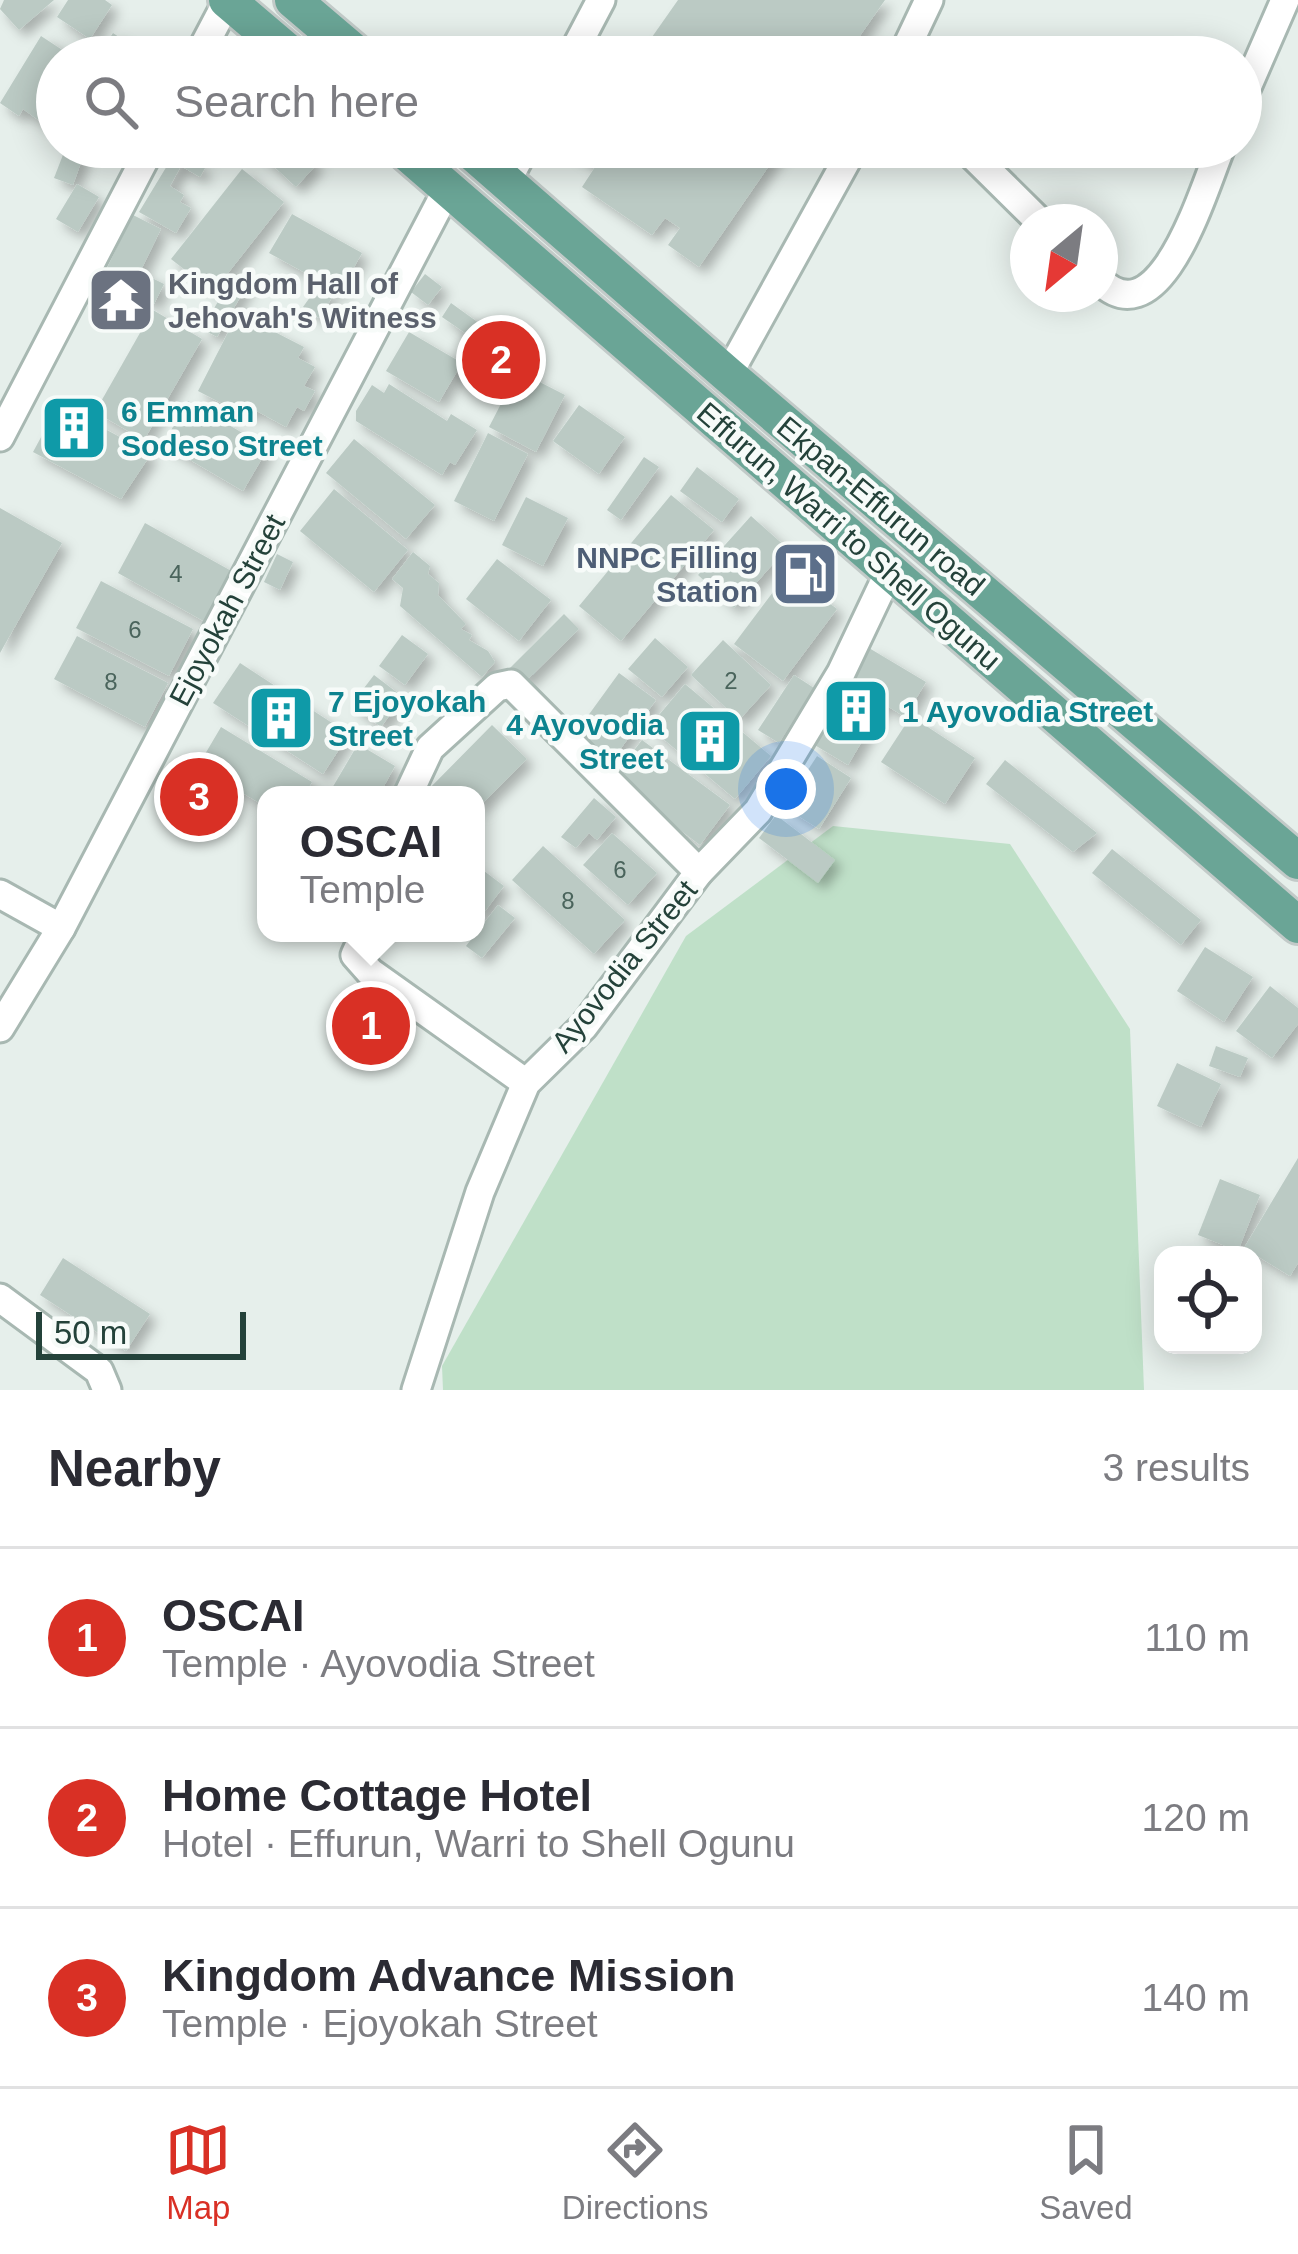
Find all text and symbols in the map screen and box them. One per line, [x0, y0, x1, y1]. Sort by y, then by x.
search box [36, 36, 1262, 168]
icon: search [78, 69, 144, 135]
text: Search here [174, 76, 419, 127]
north arrow [1010, 204, 1118, 312]
temple icon: Kingdom Hall of Jehovah's Witness [86, 265, 156, 335]
place label: Kingdom Hall of Jehovah's Witness [168, 267, 437, 334]
pin: 2 [462, 315, 540, 405]
building icon: 6 Emman Sodeso Street [39, 393, 109, 463]
place label: 6 Emman Sodeso Street [121, 395, 323, 462]
street label: Effurun, Warri to Shell Ogunu [691, 396, 1007, 676]
street label: Ekpan-Effurun road [771, 410, 991, 602]
street label: Ejoyokah Street [163, 508, 292, 711]
fuel station icon: NNPC Filling Station [770, 539, 840, 609]
place label: NNPC Filling Station [576, 541, 758, 608]
house number: 4 [169, 560, 183, 587]
house number: 6 [128, 616, 142, 643]
house number: 2 [724, 667, 738, 694]
house number: 8 [104, 668, 118, 695]
building icon: 1 Ayovodia Street [821, 676, 891, 746]
building icon: 7 Ejoyokah Street [246, 683, 316, 753]
place label: 7 Ejoyokah Street [328, 685, 486, 752]
place label: 1 Ayovodia Street [902, 695, 1153, 728]
building icon: 4 Ayovodia Street [675, 706, 745, 776]
place label: 4 Ayovodia Street [506, 708, 664, 775]
pin: 3 [160, 752, 238, 842]
your location [756, 759, 816, 819]
popup [257, 786, 485, 942]
text: OSCAI [300, 816, 442, 867]
house number: 6 [613, 856, 627, 883]
text: Temple [300, 868, 425, 911]
street label: Ayovodia Street [545, 873, 704, 1058]
house number: 8 [561, 887, 575, 914]
pin: 1 [332, 981, 410, 1071]
map controls [1154, 1246, 1262, 1354]
button: locate [1154, 1246, 1262, 1354]
scale bar [36, 1306, 246, 1359]
text: 50 m [54, 1314, 127, 1351]
text: Nearby [48, 1440, 221, 1497]
text: 3 results [1103, 1446, 1250, 1489]
text: OSCAI [162, 1590, 305, 1641]
text: 1 [76, 1616, 98, 1659]
text: 110 m [1145, 1616, 1250, 1659]
text: Temple · Ayovodia Street [162, 1642, 595, 1685]
text: Home Cottage Hotel [162, 1770, 592, 1821]
text: 2 [76, 1796, 98, 1839]
text: 120 m [1142, 1796, 1250, 1839]
text: Hotel · Effurun, Warri to Shell Ogunu [162, 1822, 795, 1865]
text: Kingdom Advance Mission [162, 1950, 735, 2001]
text: 3 [76, 1976, 98, 2019]
text: 140 m [1142, 1976, 1250, 2019]
text: Temple · Ejoyokah Street [162, 2002, 598, 2045]
tab: Map [165, 2117, 231, 2227]
tab: Directions [562, 2117, 709, 2227]
tab: Saved [1039, 2117, 1133, 2227]

